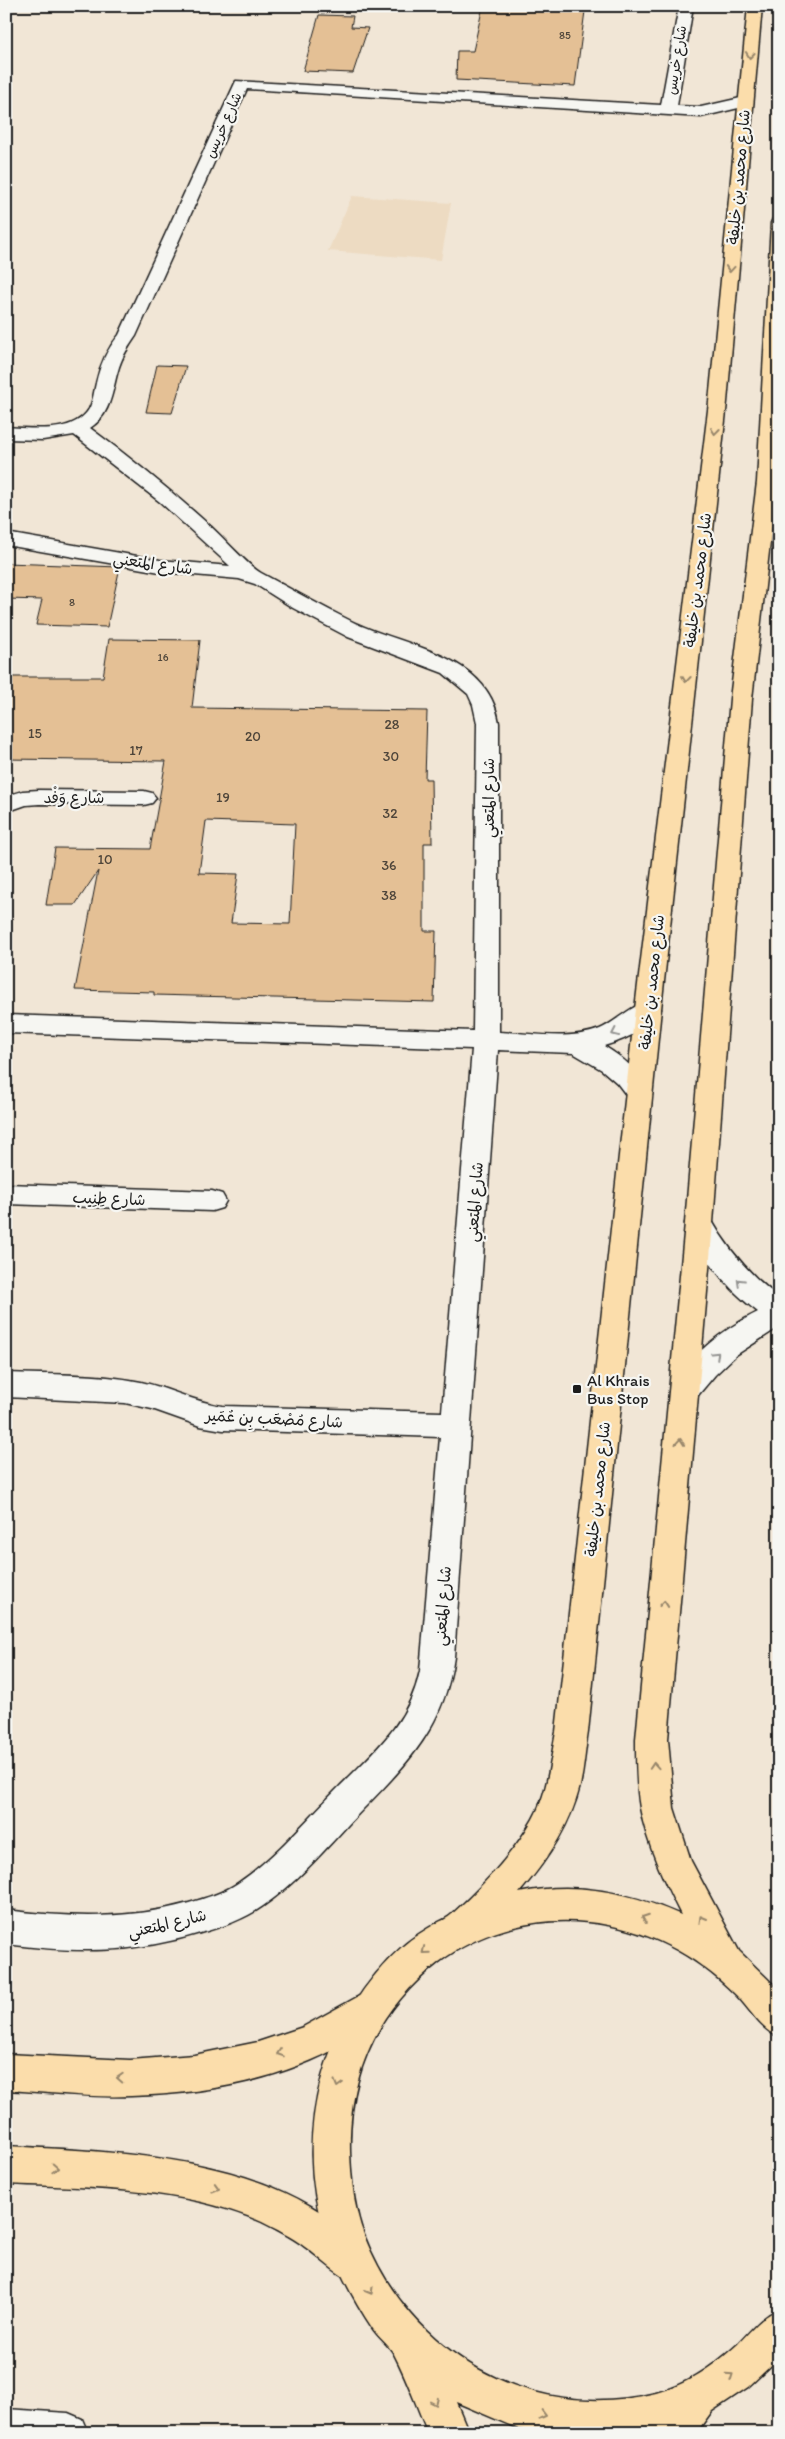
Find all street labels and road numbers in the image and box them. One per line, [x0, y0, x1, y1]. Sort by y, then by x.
street label: شارع خريس [663, 24, 691, 96]
street label: شارع خريس [201, 90, 246, 161]
street label: شارع محمد بن خليفة [723, 109, 756, 246]
street label: شارع محمد بن خليفة [680, 512, 717, 649]
street label: شارع المتعني [111, 549, 194, 583]
street label: شارع المتعني [479, 758, 503, 838]
street label: شارع وَفْد [44, 786, 104, 809]
street label: شارع محمد بن خليفة [635, 914, 670, 1051]
street label: شارع المتعني [462, 1161, 492, 1243]
street label: شارع طِنِيب [72, 1188, 146, 1211]
street label: شارع مُصْعَب بِن عُمَير [203, 1405, 343, 1435]
street label: شارع محمد بن خليفة [581, 1421, 616, 1558]
street label: شارع المتعني [430, 1565, 460, 1647]
street label: شارع المتعني [126, 1905, 209, 1947]

